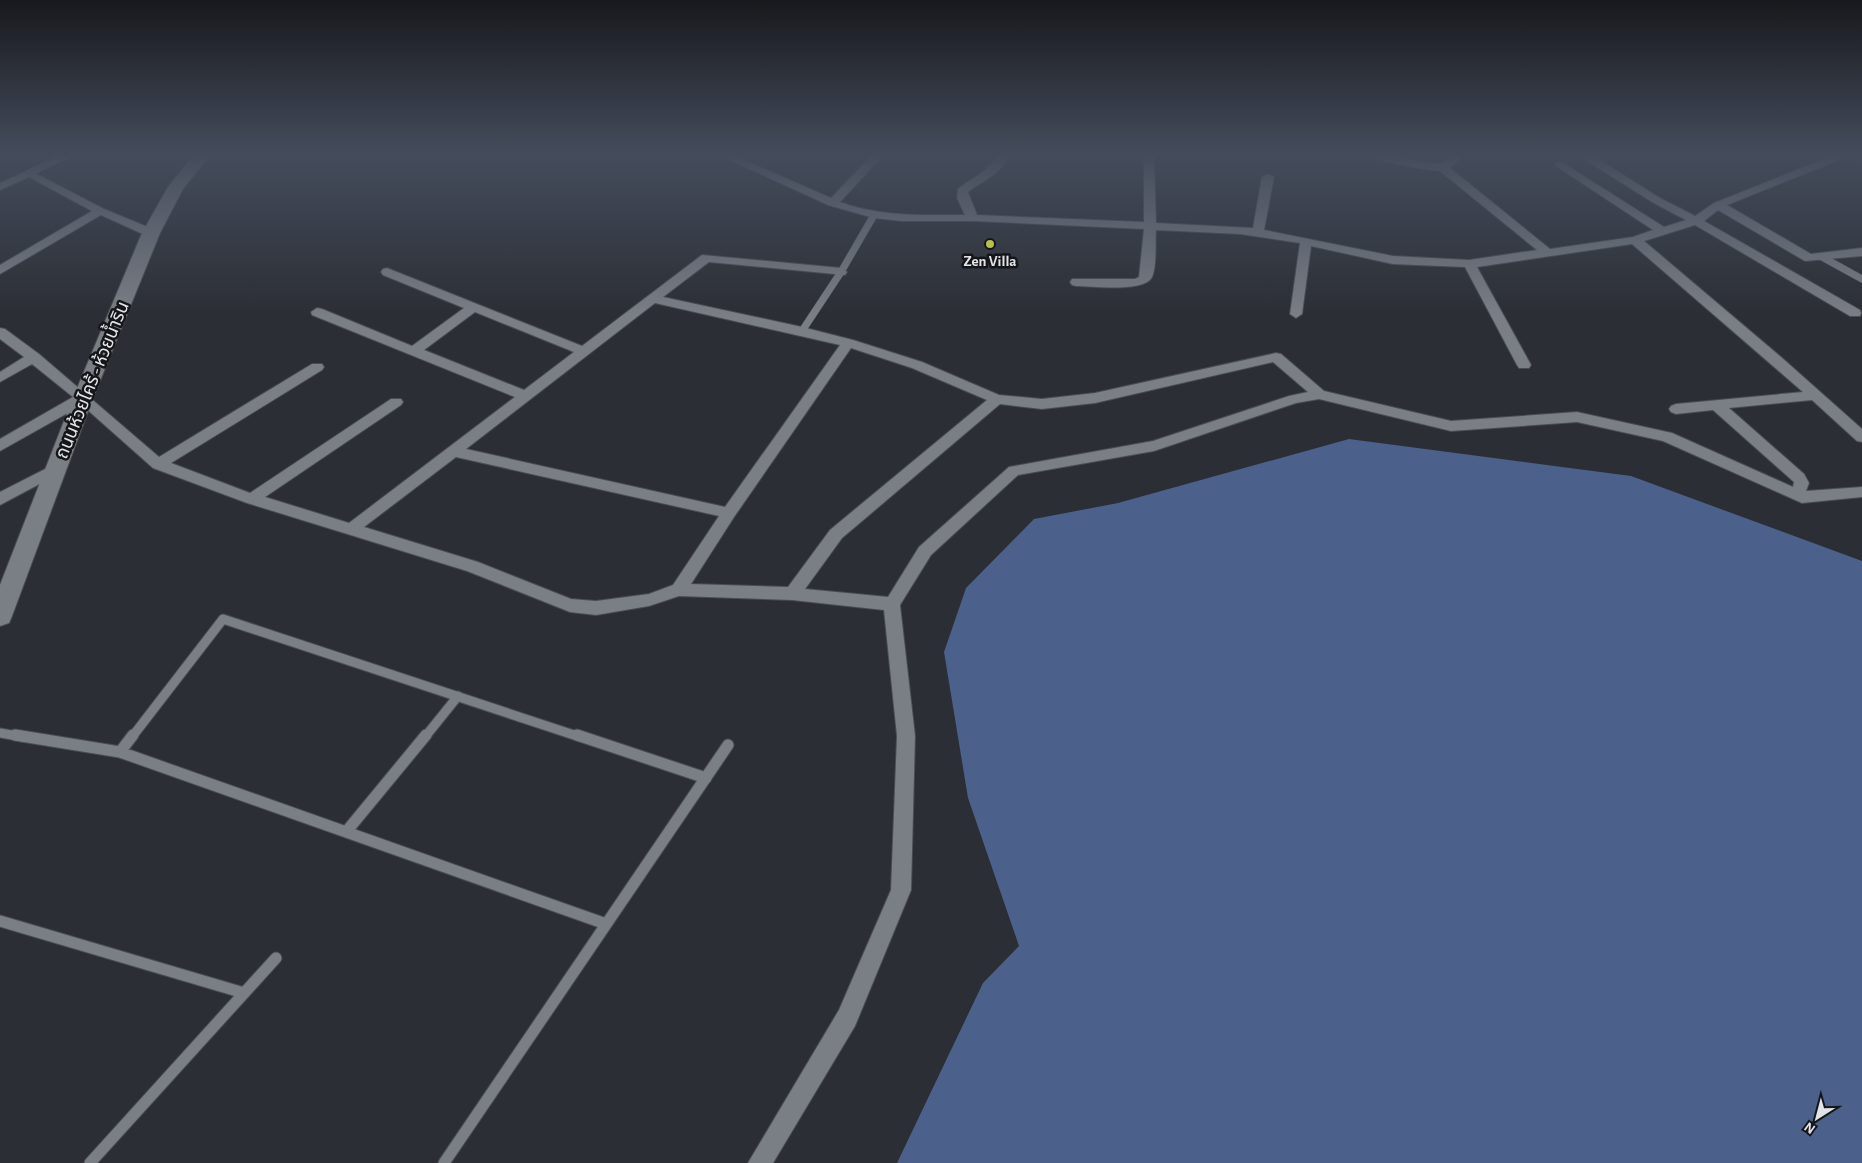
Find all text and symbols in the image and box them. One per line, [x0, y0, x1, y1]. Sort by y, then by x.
marker: Zen Villa [984, 238, 996, 250]
place label: Zen Villa [963, 254, 1017, 269]
street label: ถนนห้วยไคร้ - ห้วยน้ำริน [49, 297, 133, 462]
north arrow [1792, 1093, 1842, 1143]
text: N [1802, 1119, 1818, 1136]

